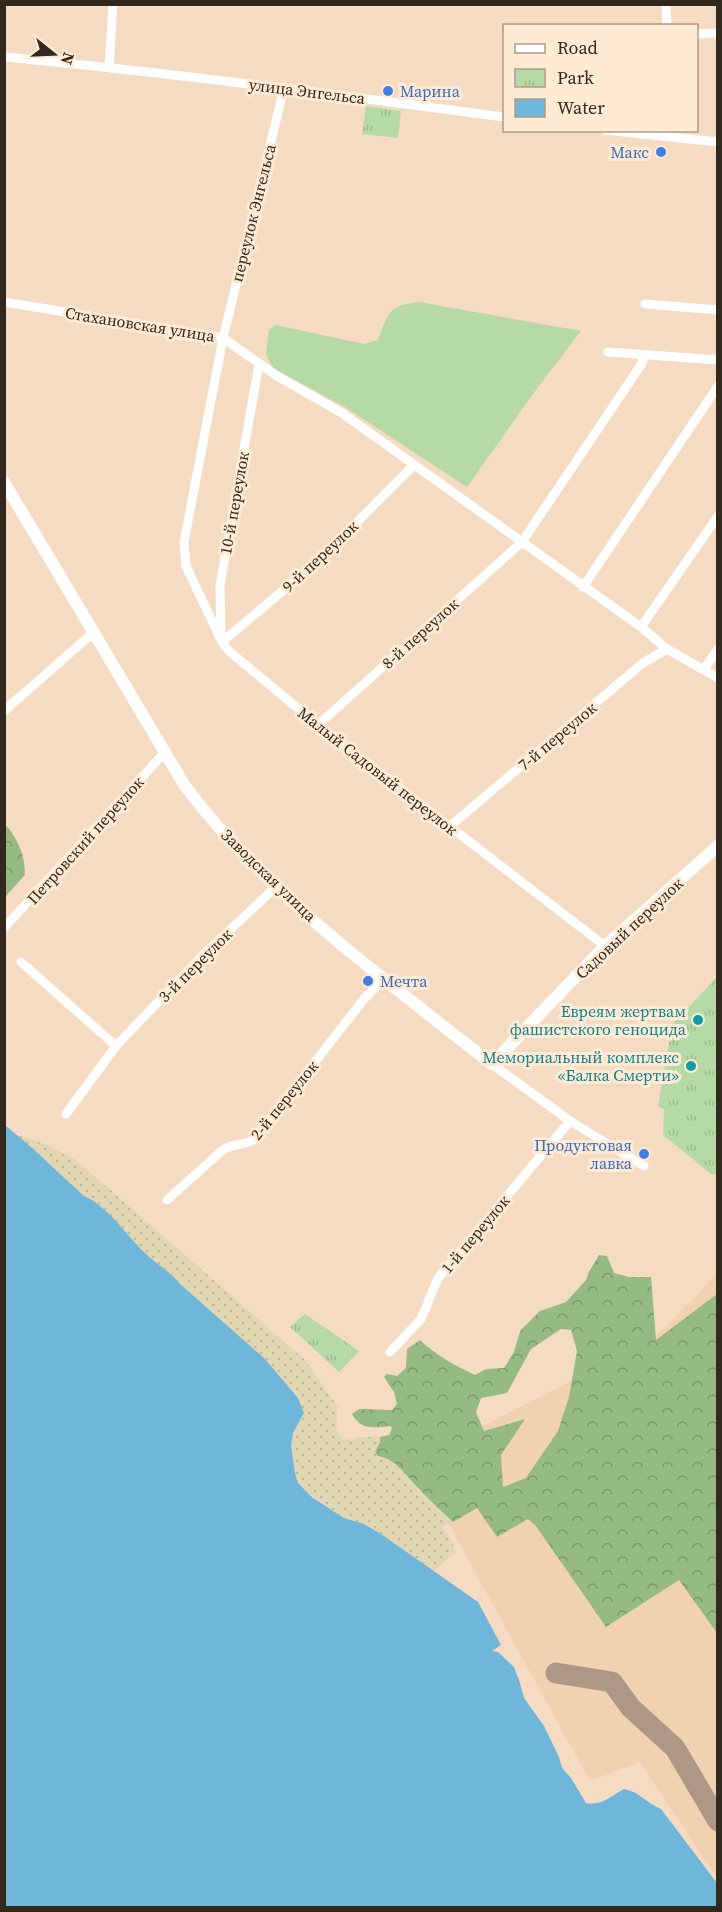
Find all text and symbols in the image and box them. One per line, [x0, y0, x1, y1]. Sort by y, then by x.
north arrow [24, 24, 84, 84]
legend [503, 24, 698, 132]
text: Road [557, 35, 598, 60]
text: N [56, 50, 81, 68]
text: Park [557, 65, 594, 90]
street label: улица Энгельса [248, 73, 367, 109]
place label: Марина [400, 80, 461, 102]
marker: Марина [381, 84, 395, 98]
text: Water [557, 95, 605, 120]
street label: переулок Энгельса [225, 141, 281, 284]
place label: Макс [610, 141, 649, 163]
marker: Макс [654, 145, 668, 159]
street label: Стахановская улица [64, 301, 217, 347]
street label: 10-й переулок [214, 450, 254, 556]
street label: 9-й переулок [277, 515, 363, 597]
street label: 8-й переулок [377, 593, 463, 673]
street label: 7-й переулок [513, 697, 601, 775]
street label: Малый Садовый переулок [294, 702, 463, 840]
street label: Петровский переулок [21, 771, 149, 909]
street label: Заводская улица [217, 824, 322, 927]
street label: Садовый переулок [570, 872, 688, 984]
street label: 3-й переулок [153, 923, 237, 1007]
place label: Мечта [380, 970, 428, 992]
marker: Мечта [361, 974, 375, 988]
place label: Евреям жертвам фашистского геноцида [510, 1000, 687, 1040]
marker: Евреям жертвам фашистского геноцида [691, 1013, 705, 1027]
place label: Мемориальный комплекс «Балка Смерти» [483, 1046, 679, 1086]
street label: 2-й переулок [245, 1056, 323, 1144]
marker: Мемориальный комплекс «Балка Смерти» [684, 1059, 698, 1073]
place label: Продуктовая лавка [534, 1134, 633, 1174]
marker: Продуктовая лавка [637, 1147, 651, 1161]
street label: 1-й переулок [436, 1190, 514, 1278]

